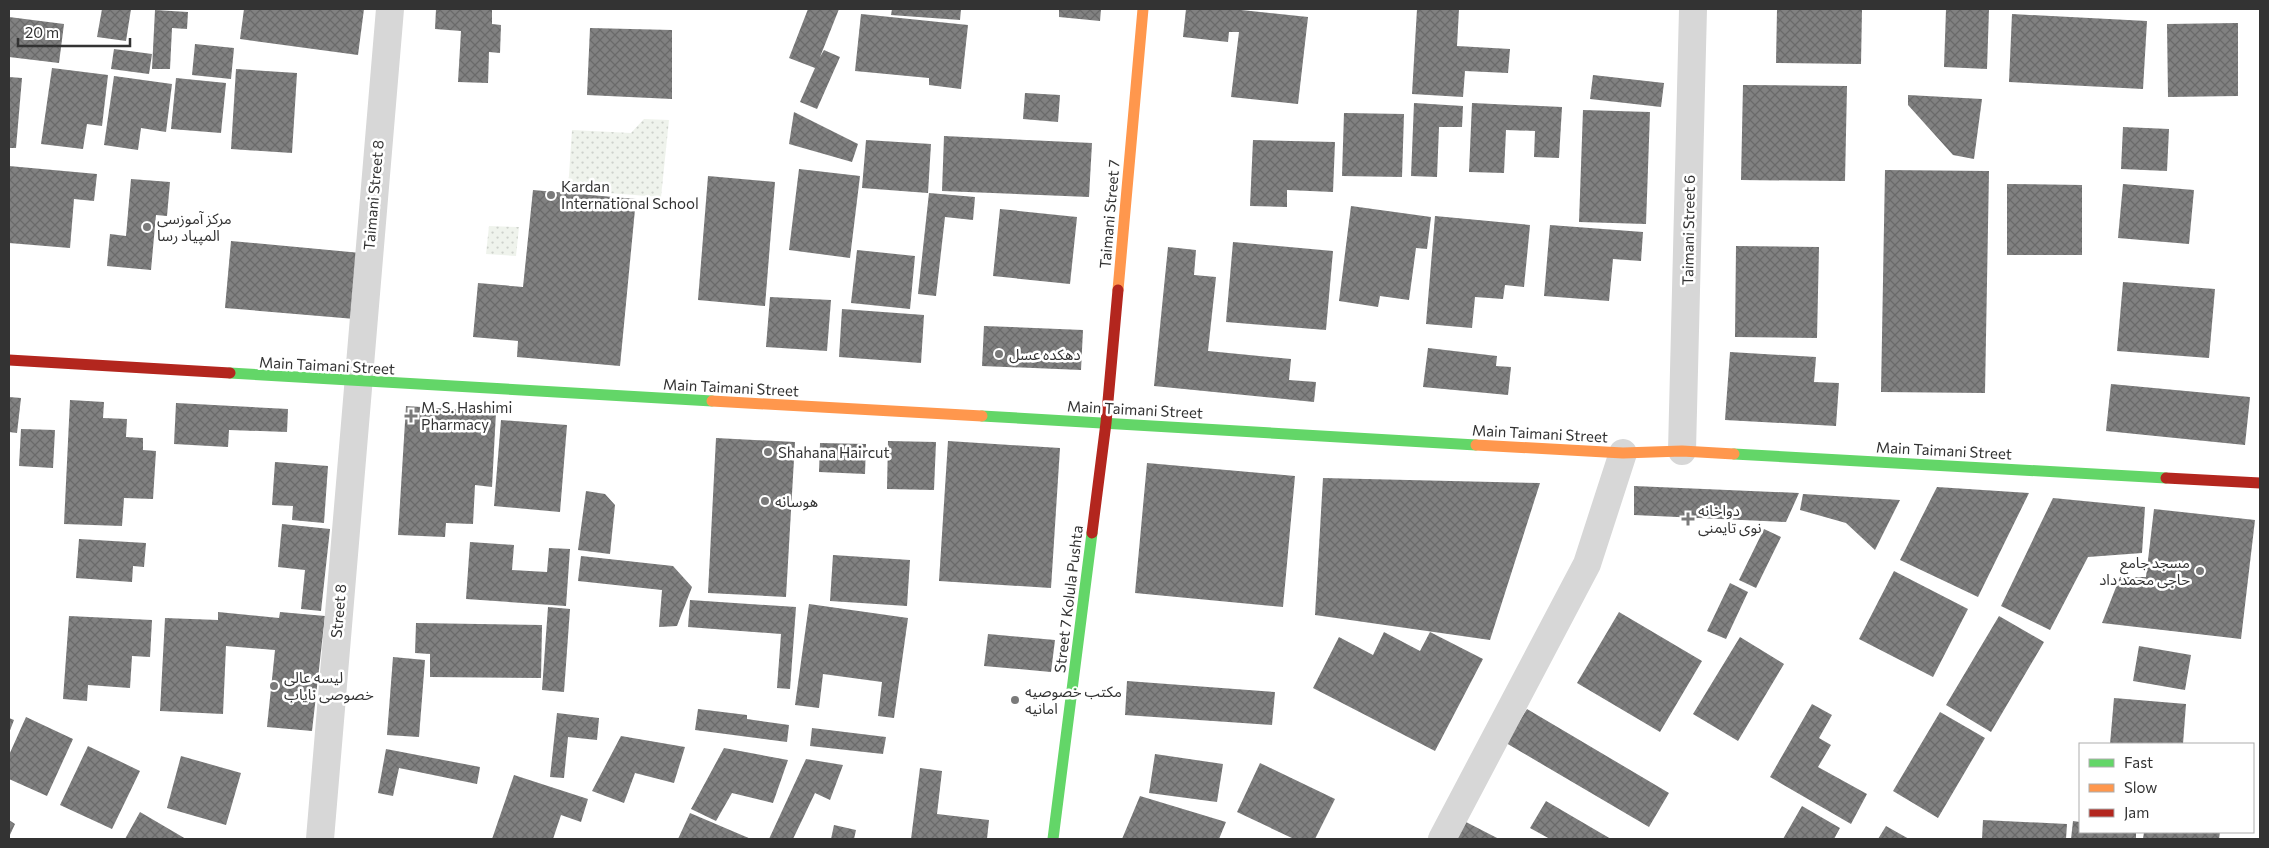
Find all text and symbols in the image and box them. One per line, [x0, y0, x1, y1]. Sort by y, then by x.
scale bar [18, 15, 130, 47]
text: 20 m [25, 23, 59, 41]
street label: Taimani Street 8 [359, 139, 387, 251]
street label: Taimani Street 7 [1095, 159, 1123, 269]
street label: Taimani Street 6 [1678, 175, 1698, 285]
place label: Kardan International School [561, 177, 699, 212]
marker: Kardan International School [545, 189, 557, 201]
place label: مرکز آموزسی المپیاد رسا [157, 209, 232, 246]
marker: مرکز آموزسی المپیاد رسا [141, 221, 153, 233]
place label: دهکده عسل [1009, 345, 1081, 364]
marker: دهکده عسل [993, 348, 1005, 360]
street label: Main Taimani Street [259, 352, 395, 378]
street label: Main Taimani Street [663, 374, 799, 400]
street label: Main Taimani Street [1067, 396, 1203, 422]
place label: M. S. Hashimi Pharmacy [421, 398, 512, 433]
marker: M. S. Hashimi Pharmacy [405, 410, 417, 422]
street label: Main Taimani Street [1472, 420, 1608, 446]
street label: Main Taimani Street [1876, 437, 2012, 463]
place label: Shahana Haircut [778, 443, 890, 461]
marker: Shahana Haircut [762, 446, 774, 458]
place label: هوسانه [775, 492, 818, 511]
marker: هوسانه [759, 495, 771, 507]
place label: دواخانه نوی تایمنی [1698, 501, 1762, 537]
marker: دواخانه نوی تایمنی [1682, 513, 1694, 525]
street label: Street 7 Kolula Pushta [1050, 524, 1086, 674]
place label: مسجد جامع حاجی محمد داد [2099, 553, 2190, 589]
marker: مسجد جامع حاجی محمد داد [2194, 565, 2206, 577]
street label: Street 8 [327, 583, 349, 639]
place label: لیسه عالی خصوصی نایاب [284, 668, 374, 704]
marker: لیسه عالی خصوصی نایاب [268, 680, 280, 692]
place label: مکتب خصوصیه امانیه [1025, 682, 1122, 717]
marker: مکتب خصوصیه امانیه [1009, 694, 1021, 706]
legend [2079, 743, 2254, 833]
text: Fast [2124, 753, 2153, 771]
text: Slow [2124, 778, 2157, 796]
text: Jam [2124, 803, 2149, 821]

